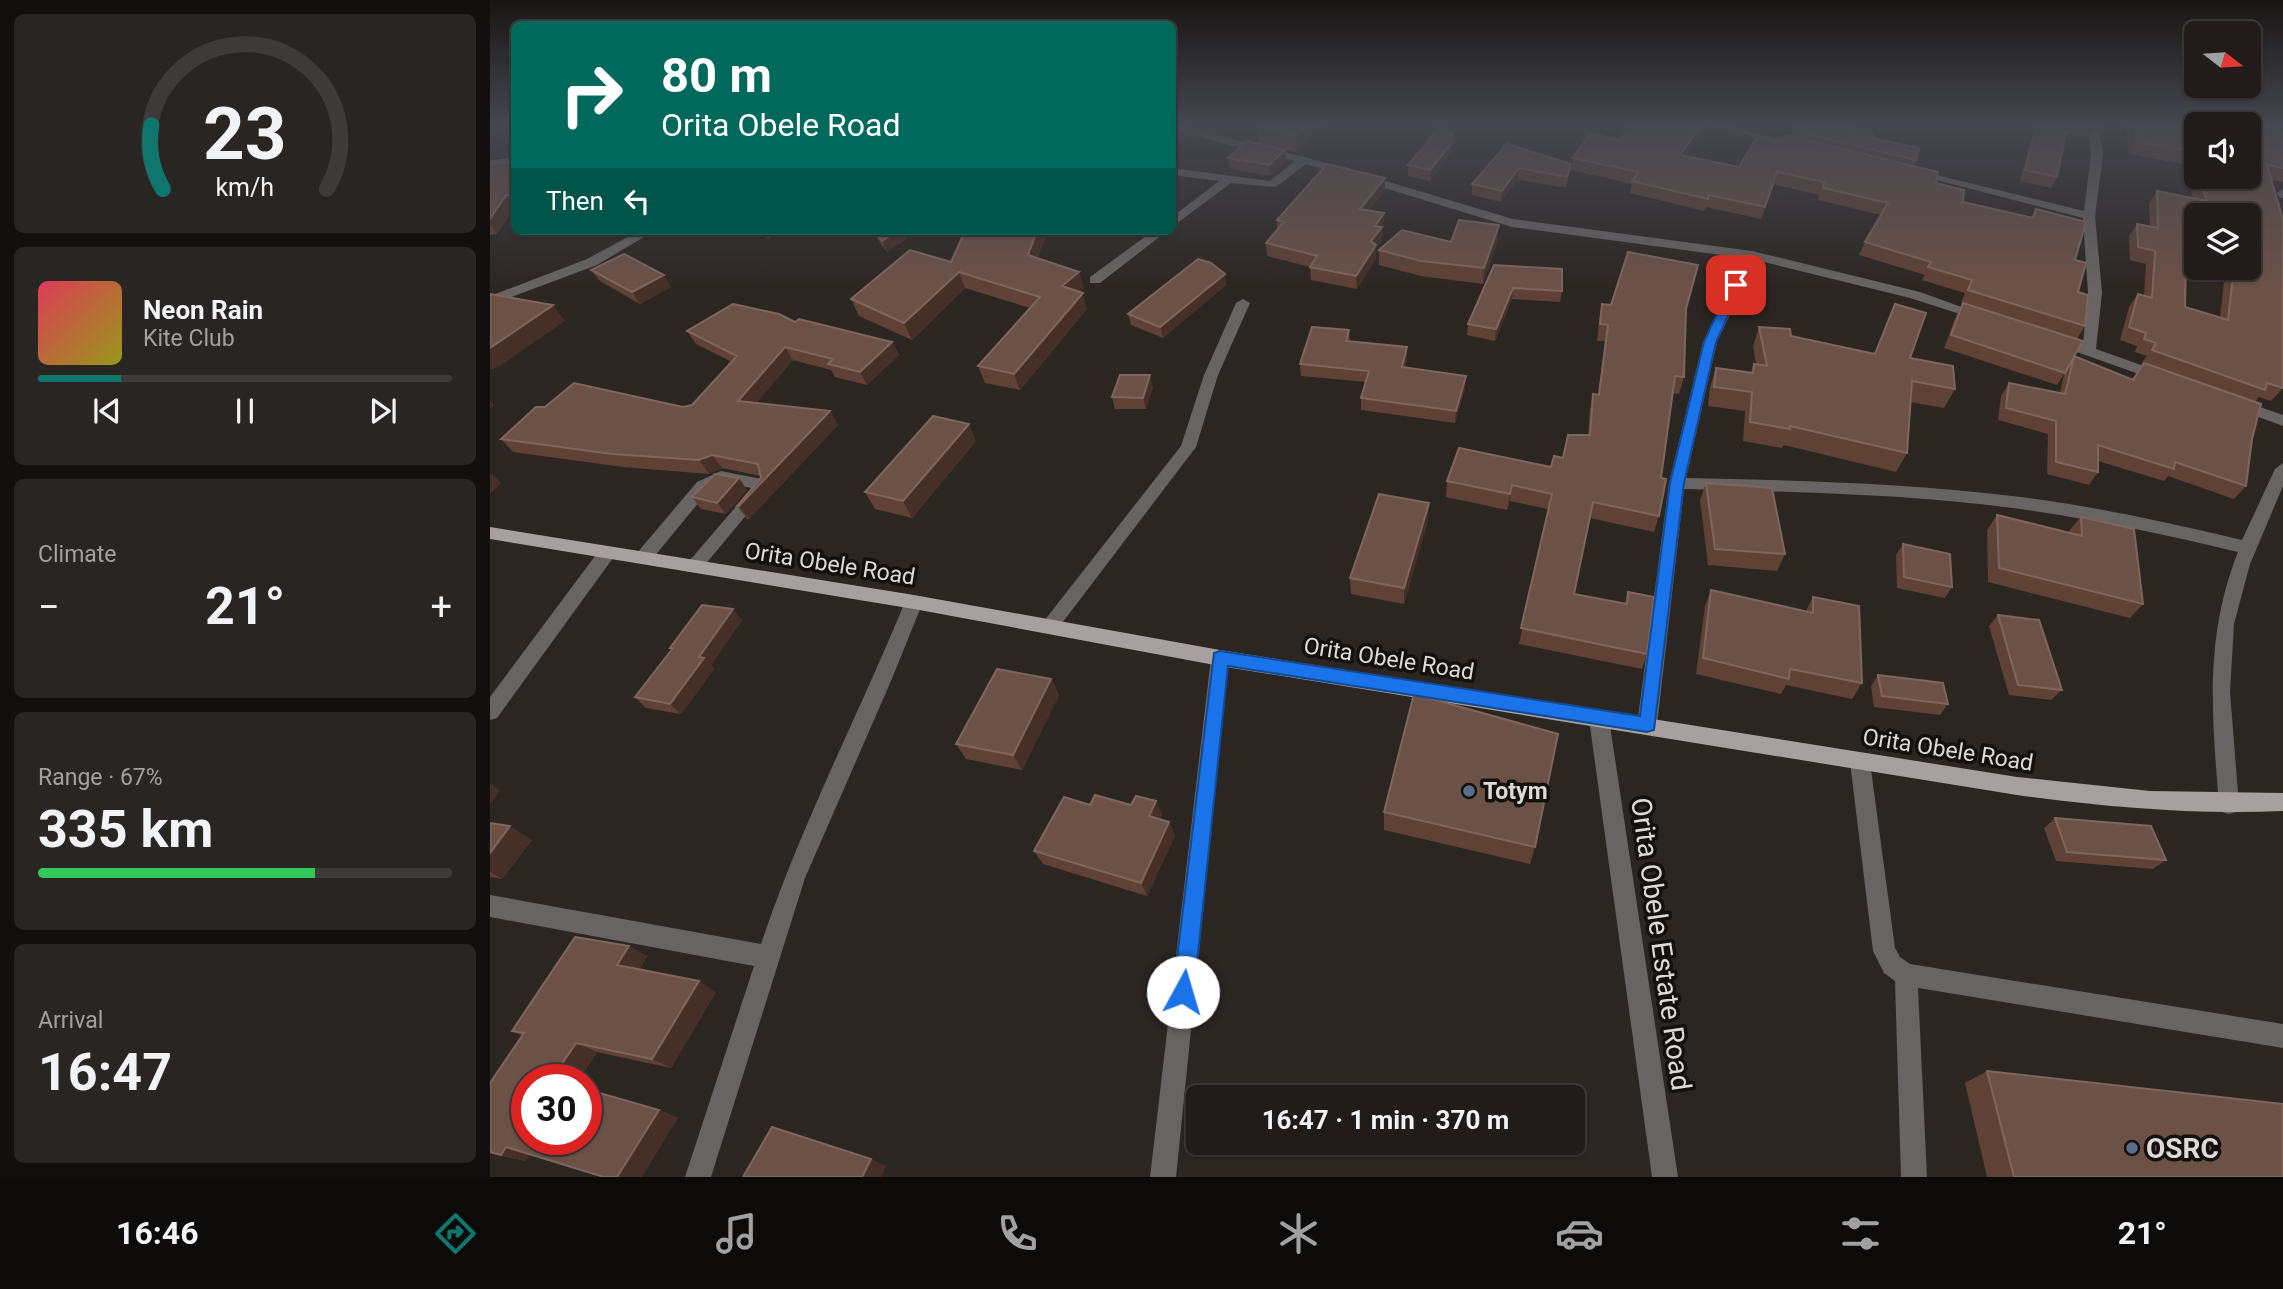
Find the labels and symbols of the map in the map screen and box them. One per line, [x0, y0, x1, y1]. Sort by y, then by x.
north arrow [2184, 21, 2261, 98]
pin [1706, 255, 1766, 315]
street label: Orita Obele Road [743, 537, 917, 591]
street label: Orita Obele Road [1302, 632, 1476, 686]
street label: Orita Obele Road [1861, 723, 2035, 777]
place label: Totym [1483, 778, 1548, 805]
marker: Totym [1461, 783, 1477, 799]
street label: Orita Obele Estate Road [1624, 795, 1698, 1093]
position arrow [1146, 955, 1220, 1029]
speed limit sign: 30 [511, 1064, 602, 1155]
place label: OSRC [2146, 1132, 2219, 1165]
marker: OSRC [2124, 1140, 2140, 1156]

